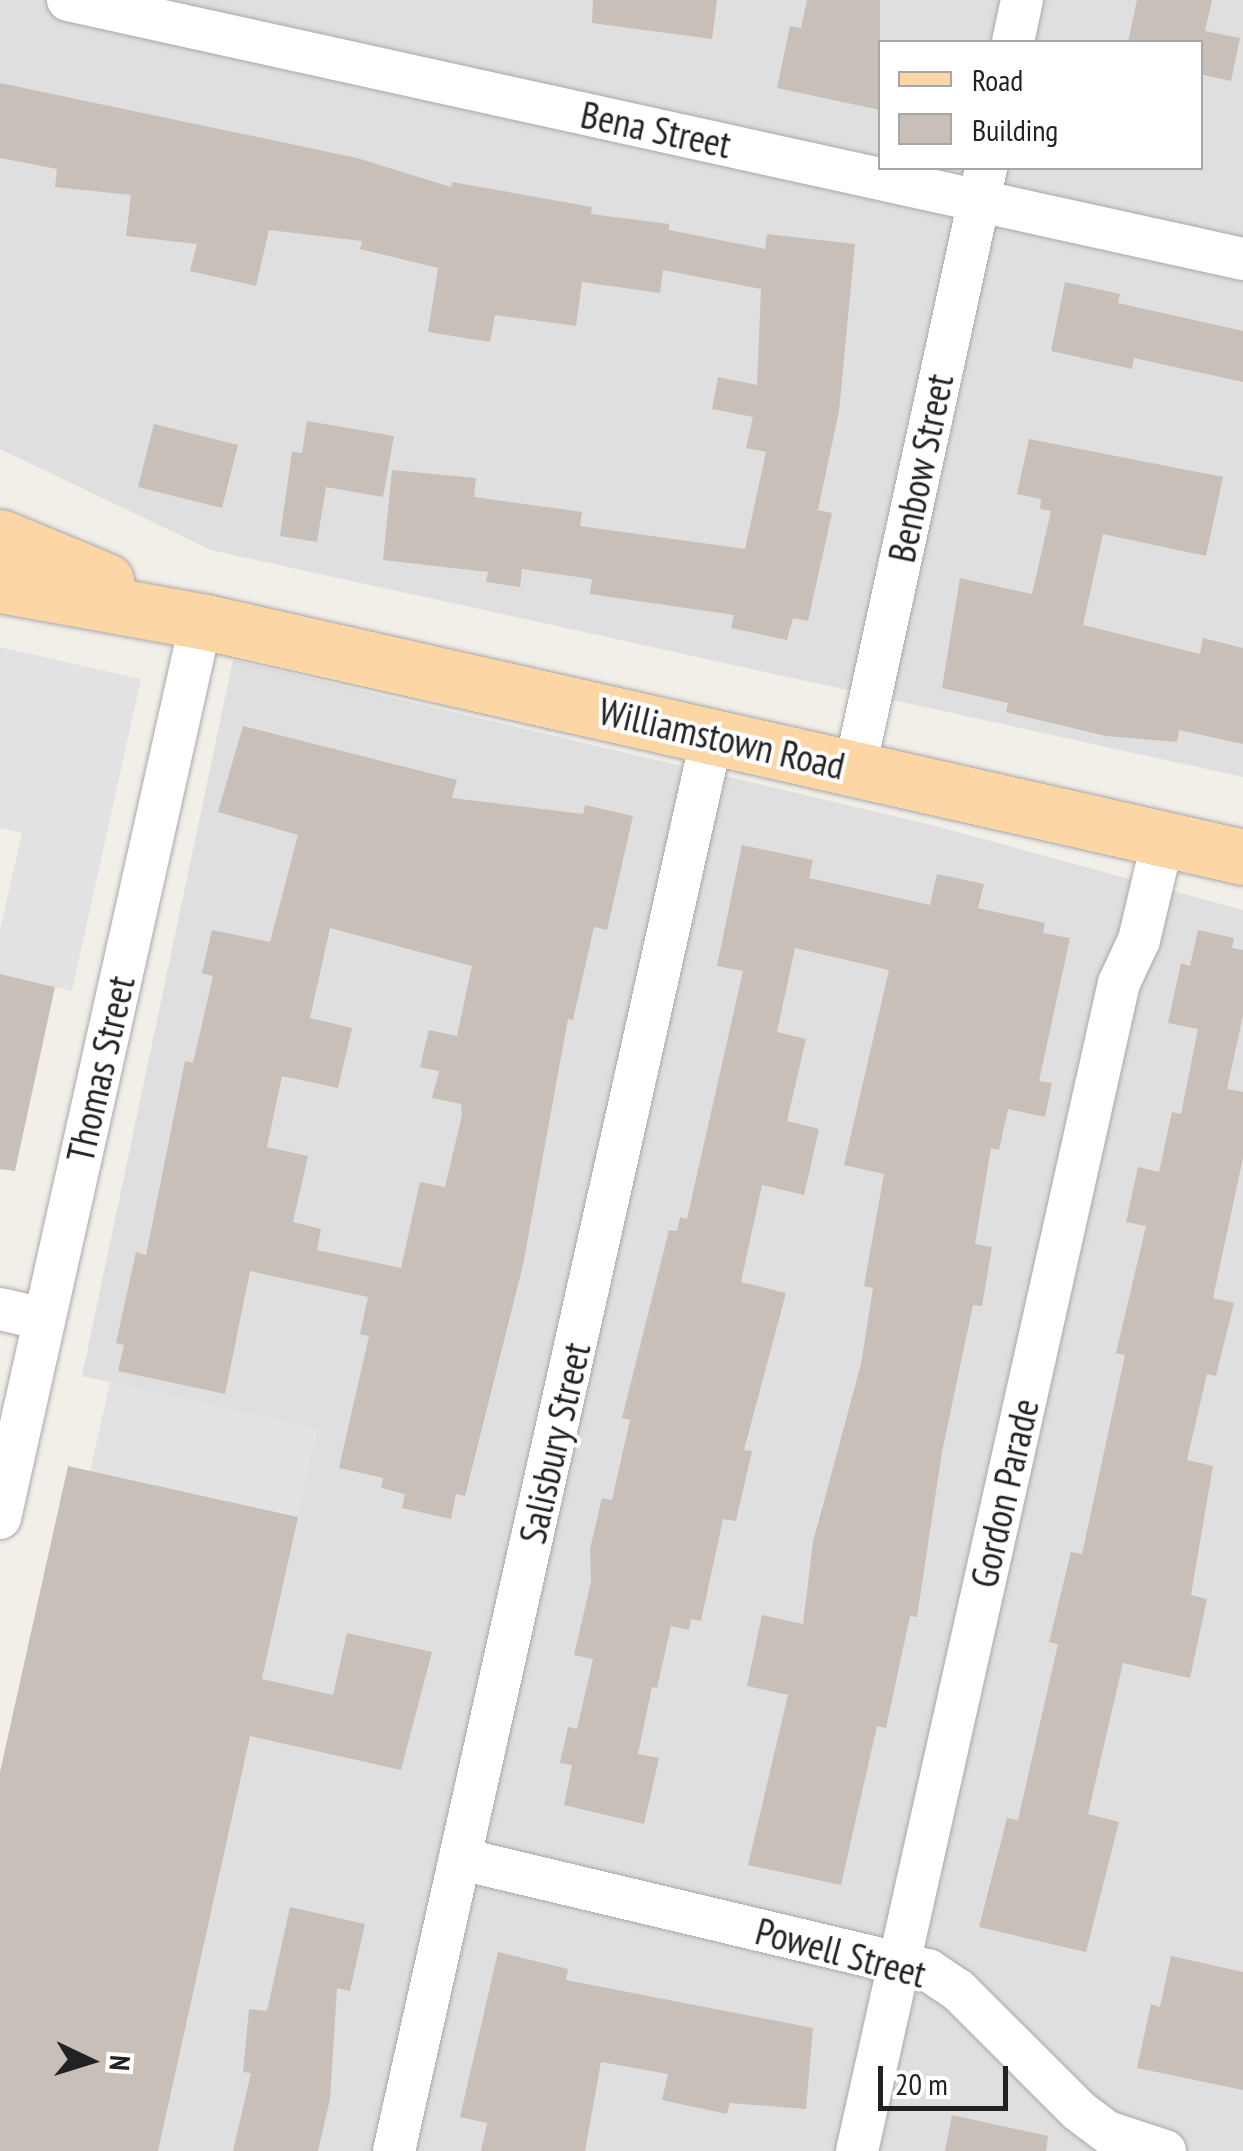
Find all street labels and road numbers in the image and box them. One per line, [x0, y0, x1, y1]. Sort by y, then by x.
street label: Bena Street [577, 91, 735, 167]
street label: Benbow Street [878, 369, 962, 567]
street label: Williamstown Road [595, 688, 849, 788]
street label: Thomas Street [56, 971, 144, 1167]
street label: Salisbury Street [509, 1338, 599, 1548]
street label: Gordon Parade [960, 1394, 1048, 1592]
street label: Powell Street [751, 1907, 931, 1997]

